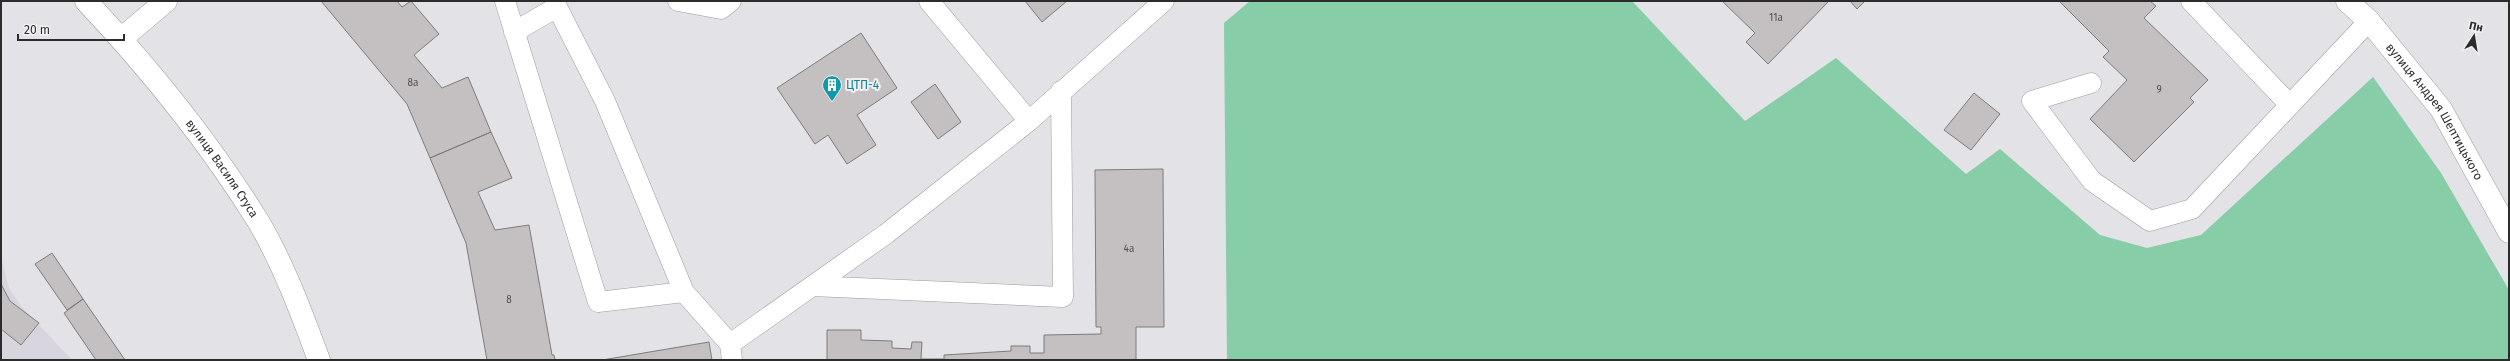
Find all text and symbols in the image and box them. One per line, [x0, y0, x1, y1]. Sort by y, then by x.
house number: 11а [1769, 12, 1783, 24]
scale bar [18, 16, 124, 42]
north arrow [2454, 16, 2494, 56]
text: Пн [2468, 19, 2484, 34]
text: 20 m [24, 23, 50, 37]
street label: вулиця Андрея Шептицького [2383, 40, 2486, 182]
building icon: ЦТП-4 [821, 74, 843, 102]
house number: 8а [408, 77, 418, 89]
place label: ЦТП-4 [846, 78, 880, 92]
house number: 9 [2156, 84, 2162, 96]
street label: вулиця Василя Стуса [183, 117, 261, 220]
house number: 4а [1124, 243, 1134, 255]
house number: 8 [506, 294, 512, 306]

